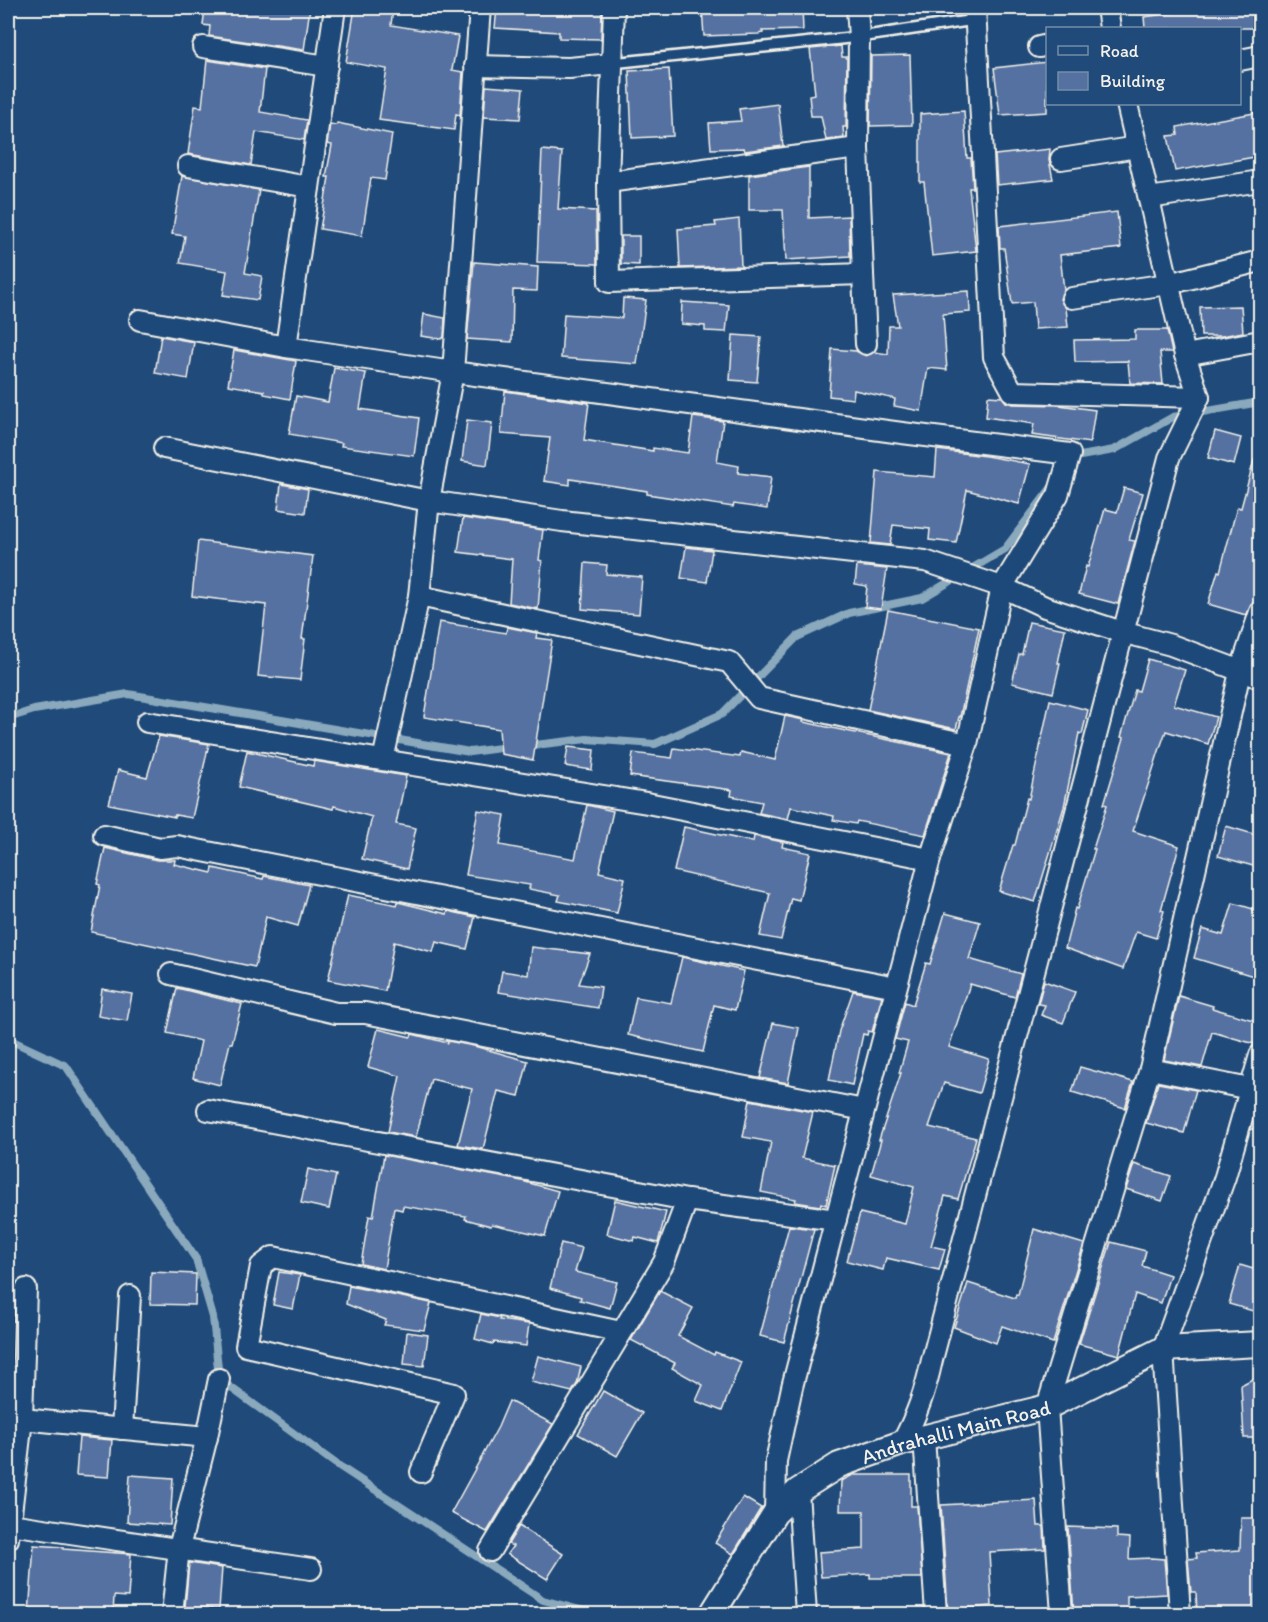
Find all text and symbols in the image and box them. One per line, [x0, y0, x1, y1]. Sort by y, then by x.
legend [1046, 27, 1241, 105]
text: Road [1100, 40, 1139, 62]
text: Building [1100, 70, 1166, 92]
street label: Andrahalli Main Road [858, 1394, 1053, 1469]

